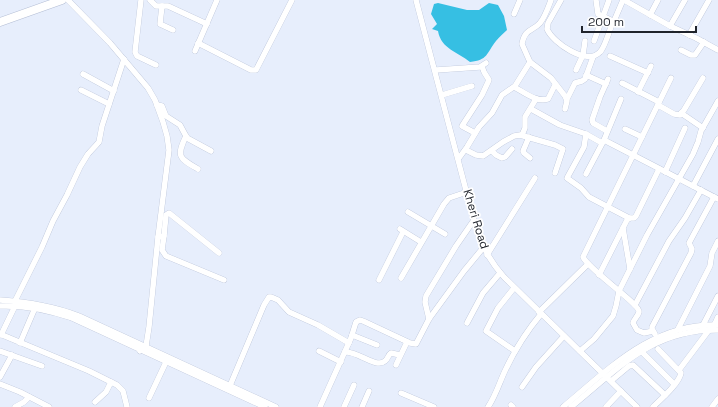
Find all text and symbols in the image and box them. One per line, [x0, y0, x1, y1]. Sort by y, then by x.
scale bar [582, 8, 696, 34]
text: 200 m [588, 14, 624, 30]
street label: Kheri Road [459, 187, 493, 251]

